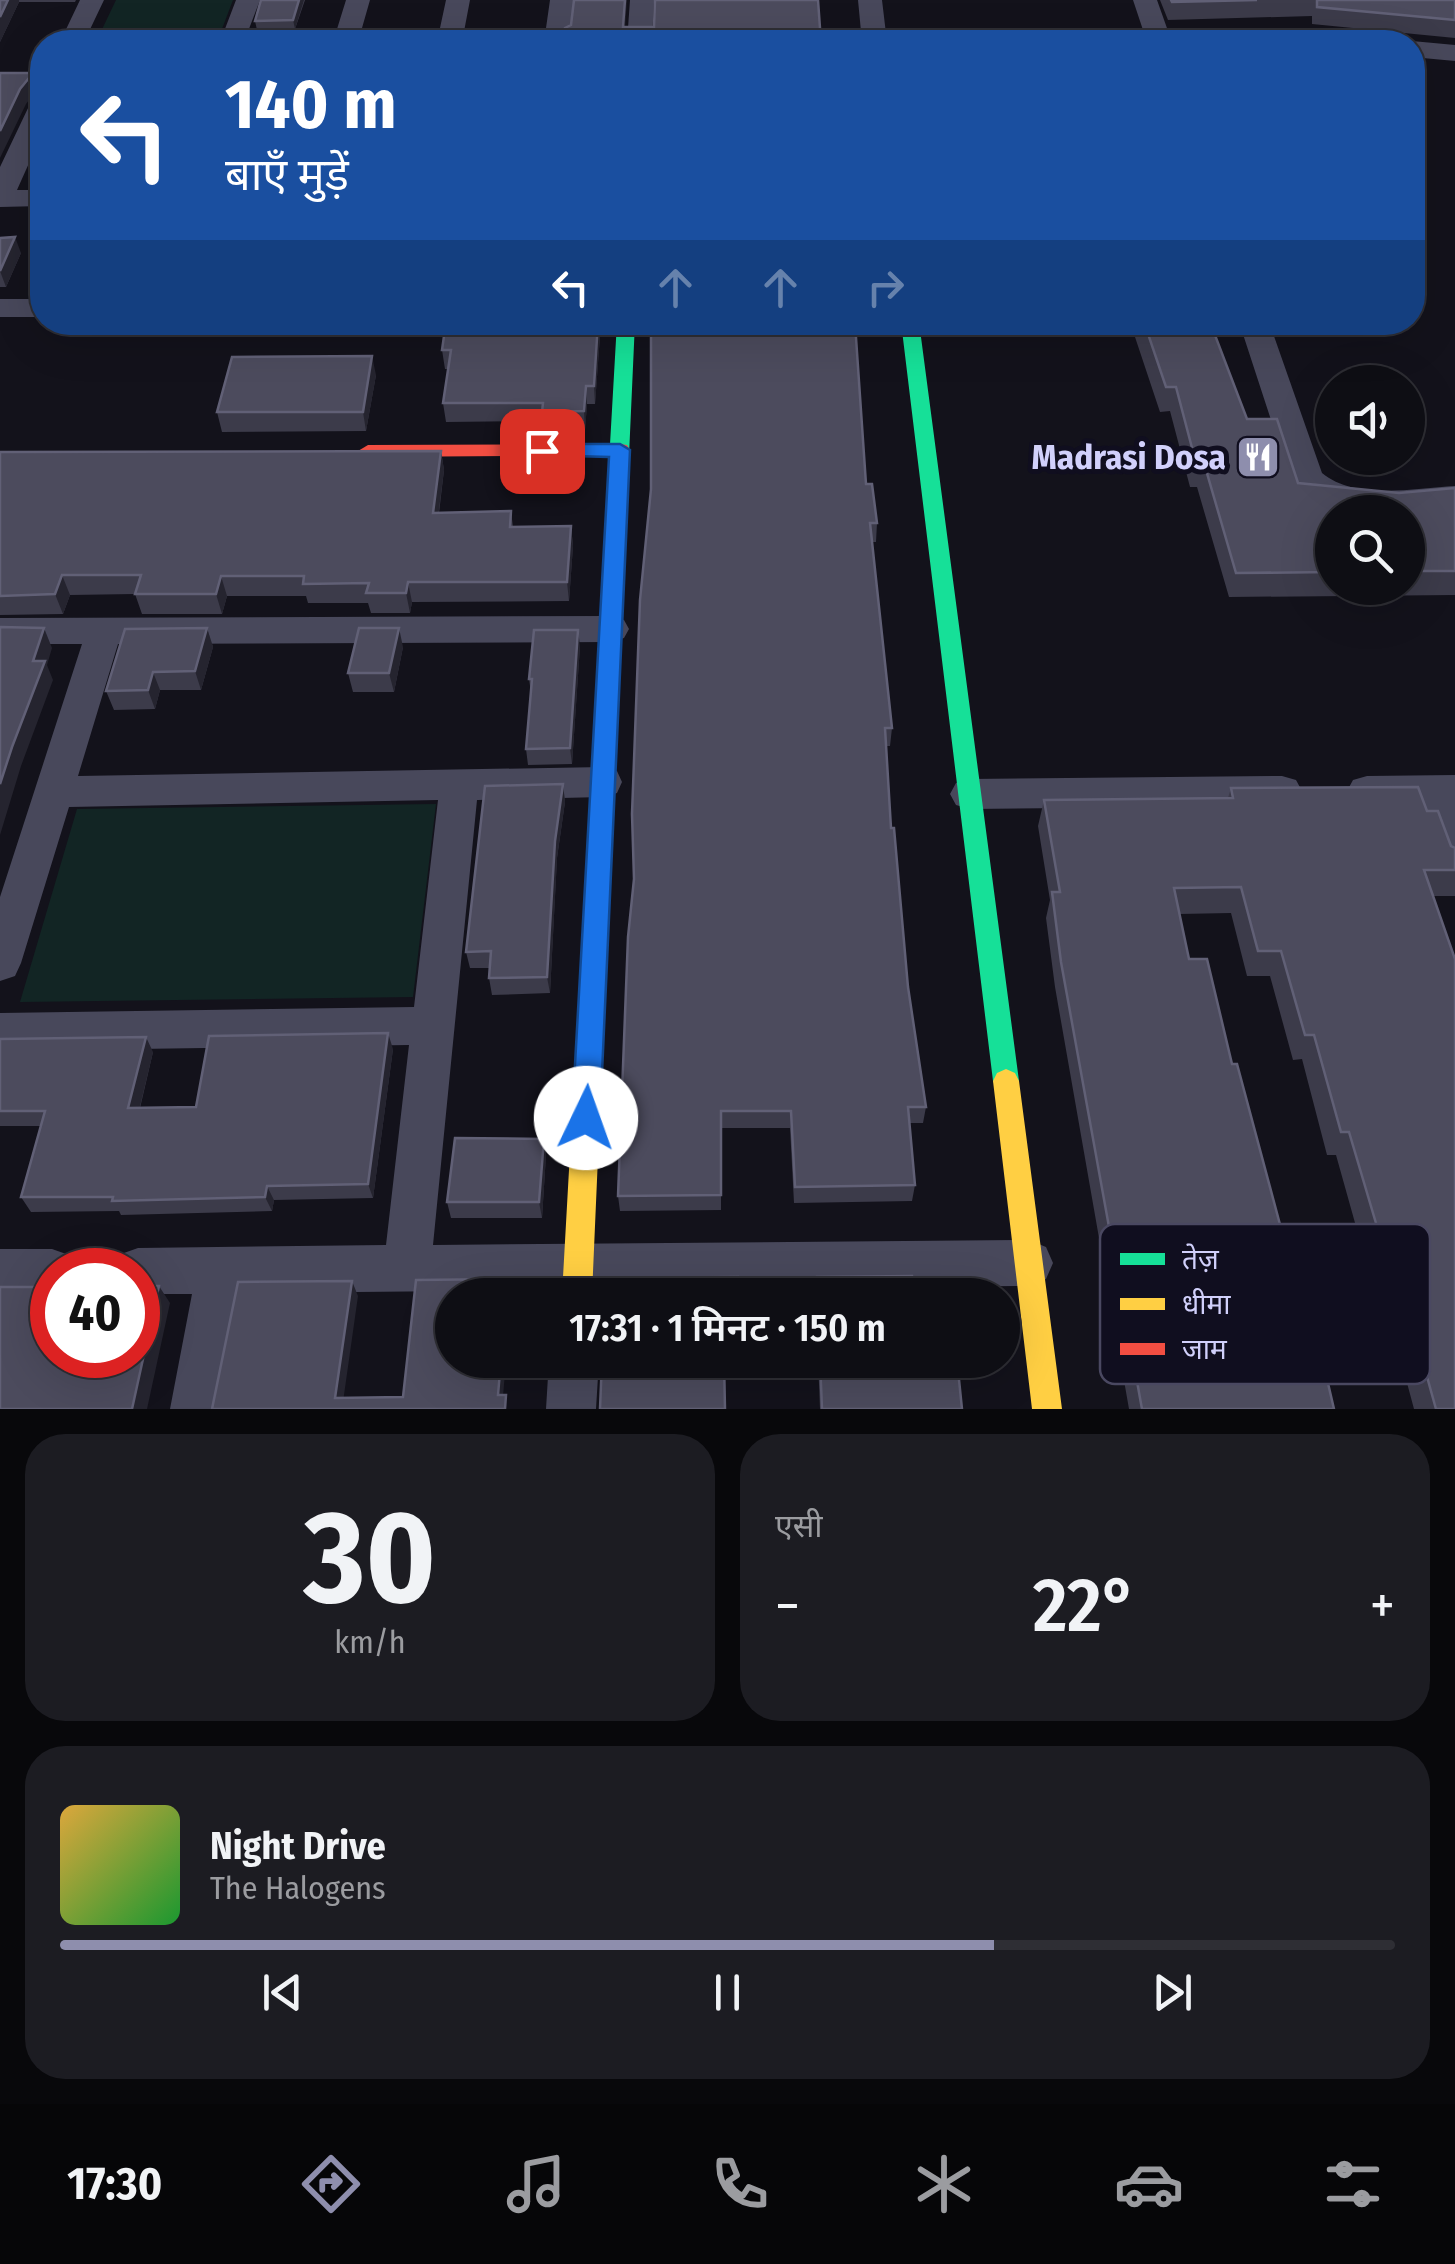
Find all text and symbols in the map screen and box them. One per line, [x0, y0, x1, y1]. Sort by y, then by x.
text: 140 m [225, 63, 397, 147]
icon: left [60, 70, 190, 200]
text: बाएँ मुड़ें [225, 148, 349, 202]
icon: left [543, 260, 598, 315]
icon: ahead [648, 260, 703, 315]
icon: ahead [753, 260, 808, 315]
icon: right [858, 260, 913, 315]
map controls [1315, 365, 1425, 605]
button: sound [1315, 365, 1425, 475]
pin [500, 409, 585, 494]
icon: arrive [515, 424, 570, 479]
restaurant icon: Madrasi Dosa [1235, 434, 1281, 480]
place label: Madrasi Dosa [1032, 436, 1226, 478]
button: search [1315, 495, 1425, 605]
position arrow [534, 1066, 638, 1170]
legend [1100, 1224, 1430, 1384]
text: तेज़ [1182, 1243, 1220, 1276]
speed limit sign: 40 [30, 1248, 160, 1378]
text: धीमा [1182, 1288, 1231, 1321]
text: 17:31 · 1 मिनट · 150 m [569, 1305, 886, 1351]
text: जाम [1182, 1333, 1228, 1366]
text: 30 [304, 1480, 436, 1636]
text: एसी [775, 1507, 823, 1545]
text: 22° [1033, 1561, 1137, 1651]
text: − [775, 1573, 800, 1639]
text: + [1370, 1573, 1395, 1639]
text: km/h [334, 1623, 406, 1661]
text: Night Drive [210, 1823, 386, 1869]
text: The Halogens [210, 1869, 386, 1907]
icon: previous [255, 1965, 310, 2020]
icon: pause [700, 1965, 755, 2020]
icon: next [1145, 1965, 1200, 2020]
icon: directions [296, 2149, 366, 2219]
icon: music [501, 2149, 571, 2219]
icon: phone [705, 2149, 775, 2219]
icon: climate [909, 2149, 979, 2219]
icon: car [1114, 2149, 1184, 2219]
icon: filters [1318, 2149, 1388, 2219]
text: 17:30 [67, 2157, 162, 2211]

